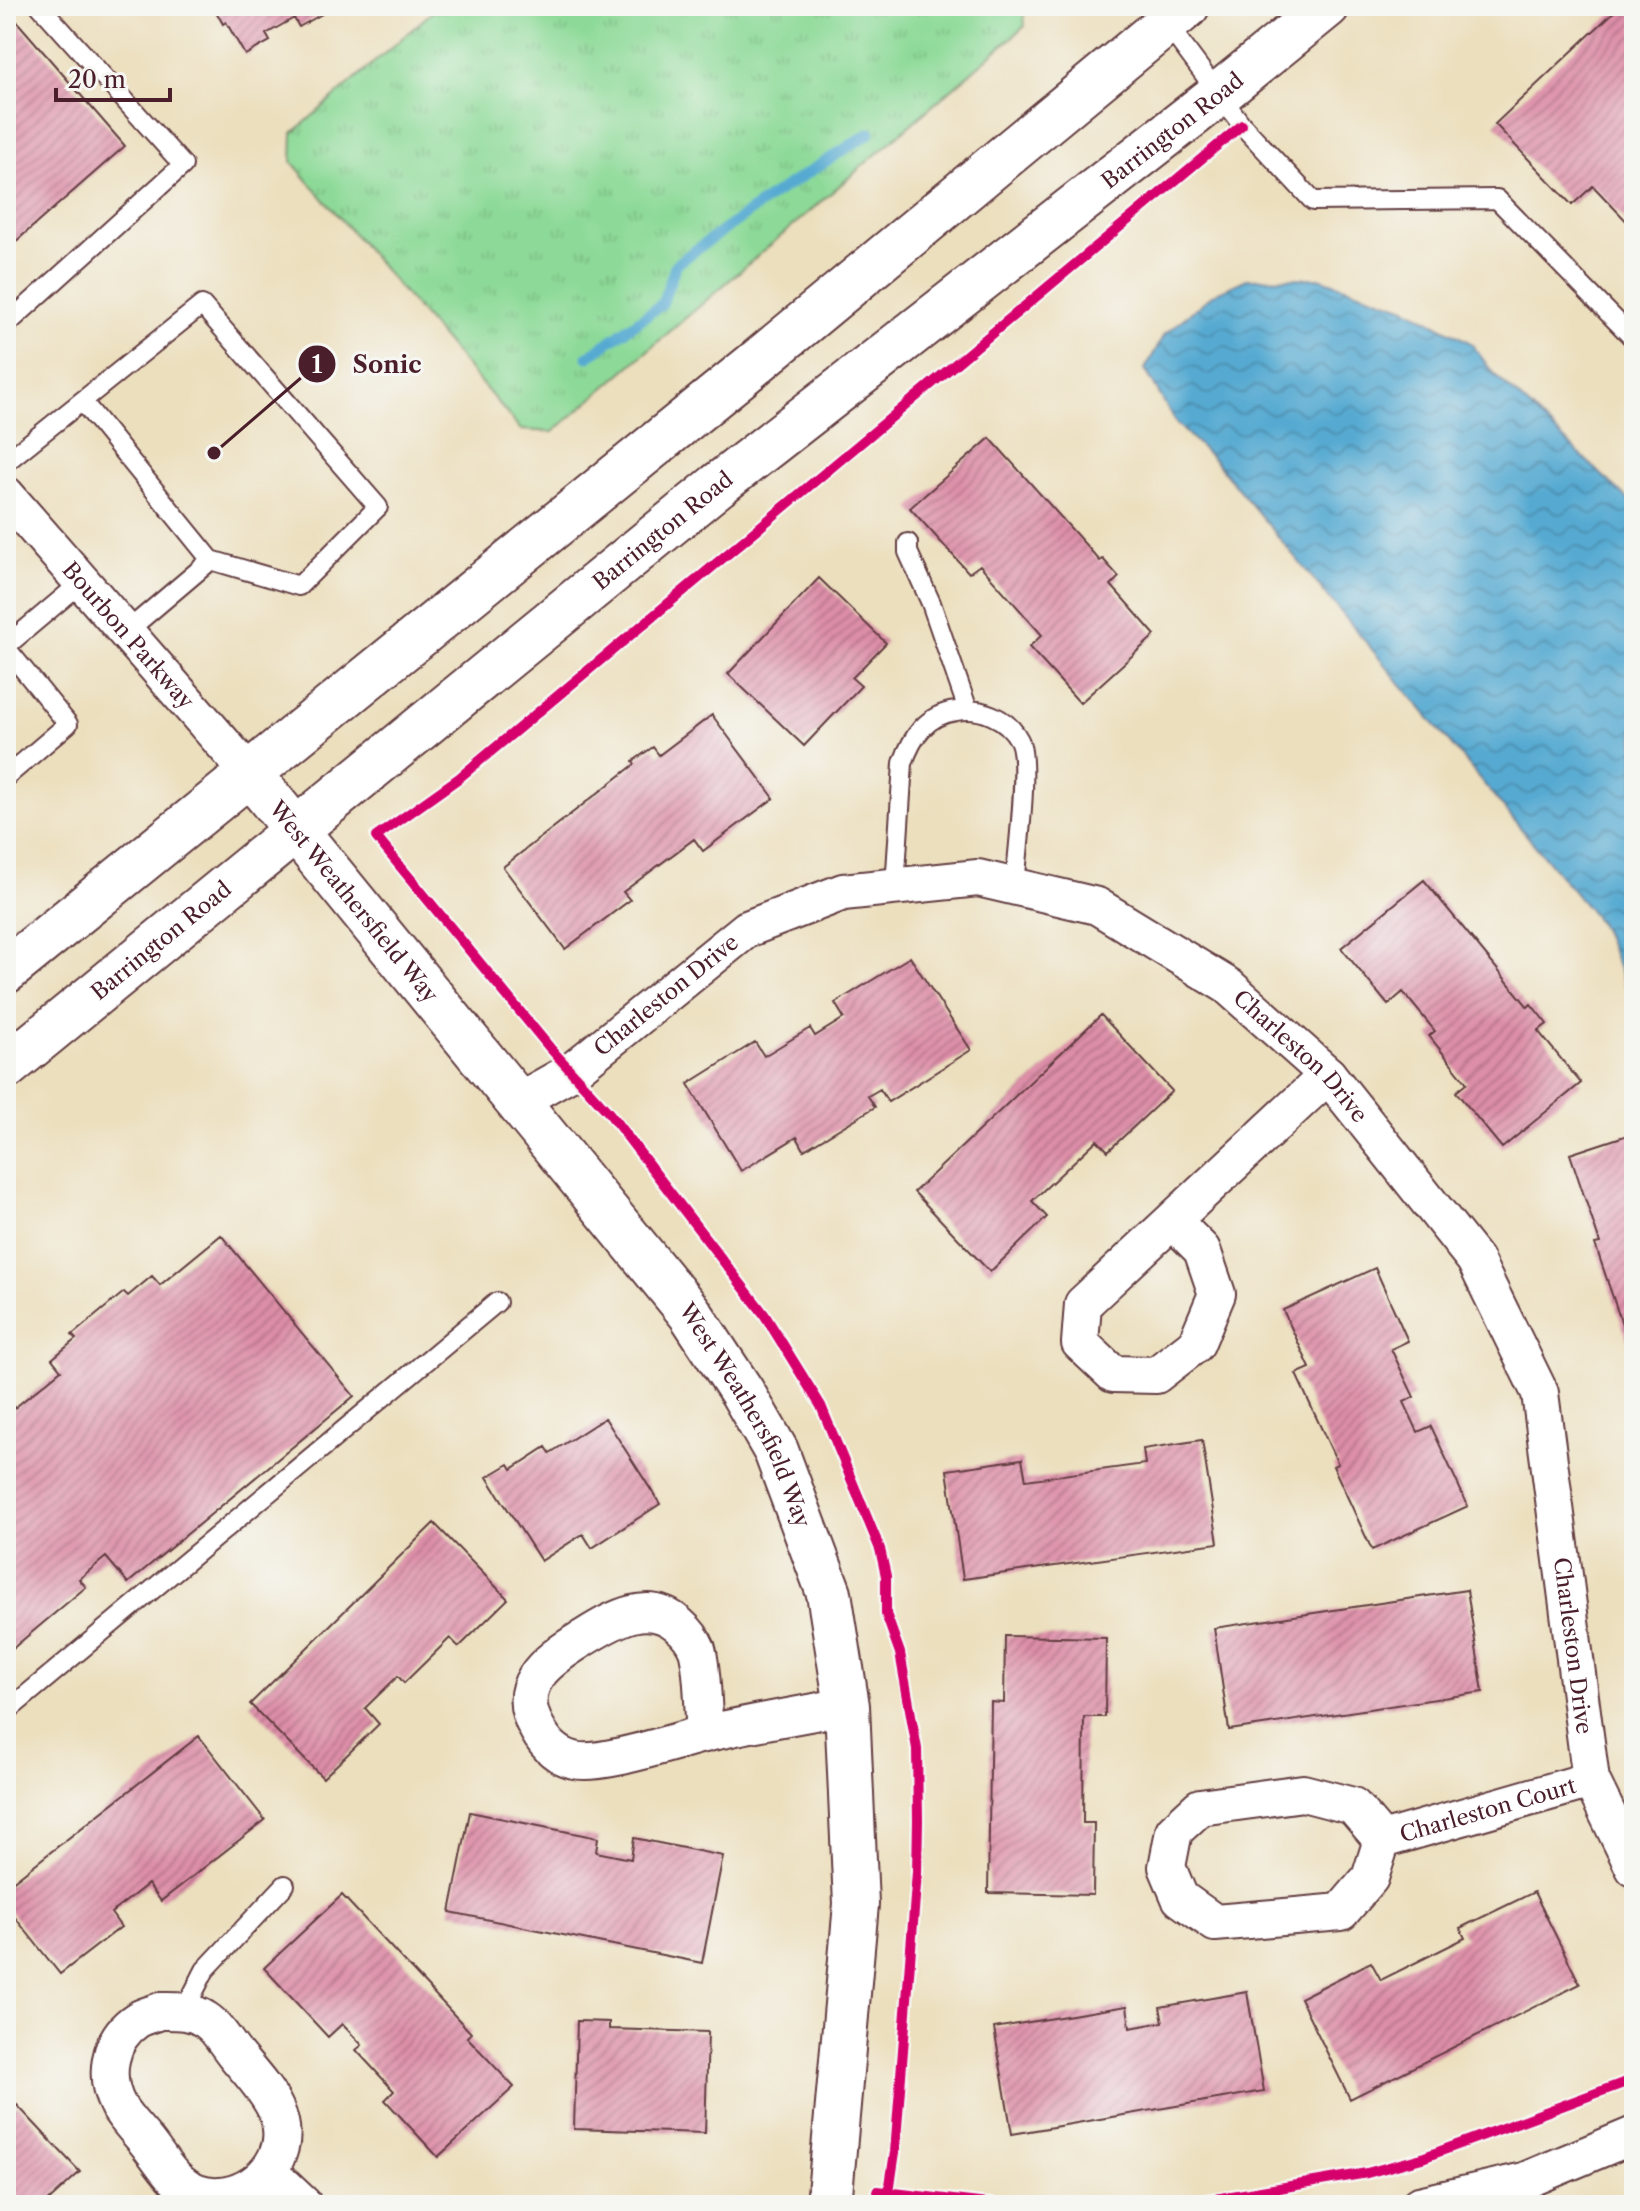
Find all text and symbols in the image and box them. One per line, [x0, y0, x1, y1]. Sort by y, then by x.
scale bar [56, 52, 170, 102]
text: 20 m [68, 65, 126, 94]
street label: Barrington Road [1096, 67, 1249, 195]
callout: Sonic [297, 340, 438, 388]
text: 1 [312, 350, 323, 379]
text: Sonic [353, 350, 421, 379]
street label: Barrington Road [587, 466, 738, 596]
street label: Bourbon Parkway [57, 556, 200, 715]
street label: West Weathersfield Way [263, 795, 444, 1009]
street label: Barrington Road [86, 876, 237, 1006]
street label: Charleston Drive [589, 929, 744, 1062]
street label: Charleston Drive [1228, 984, 1373, 1128]
street label: West Weathersfield Way [673, 1297, 817, 1532]
street label: Charleston Drive [1548, 1556, 1598, 1736]
street label: Charleston Court [1397, 1772, 1579, 1848]

